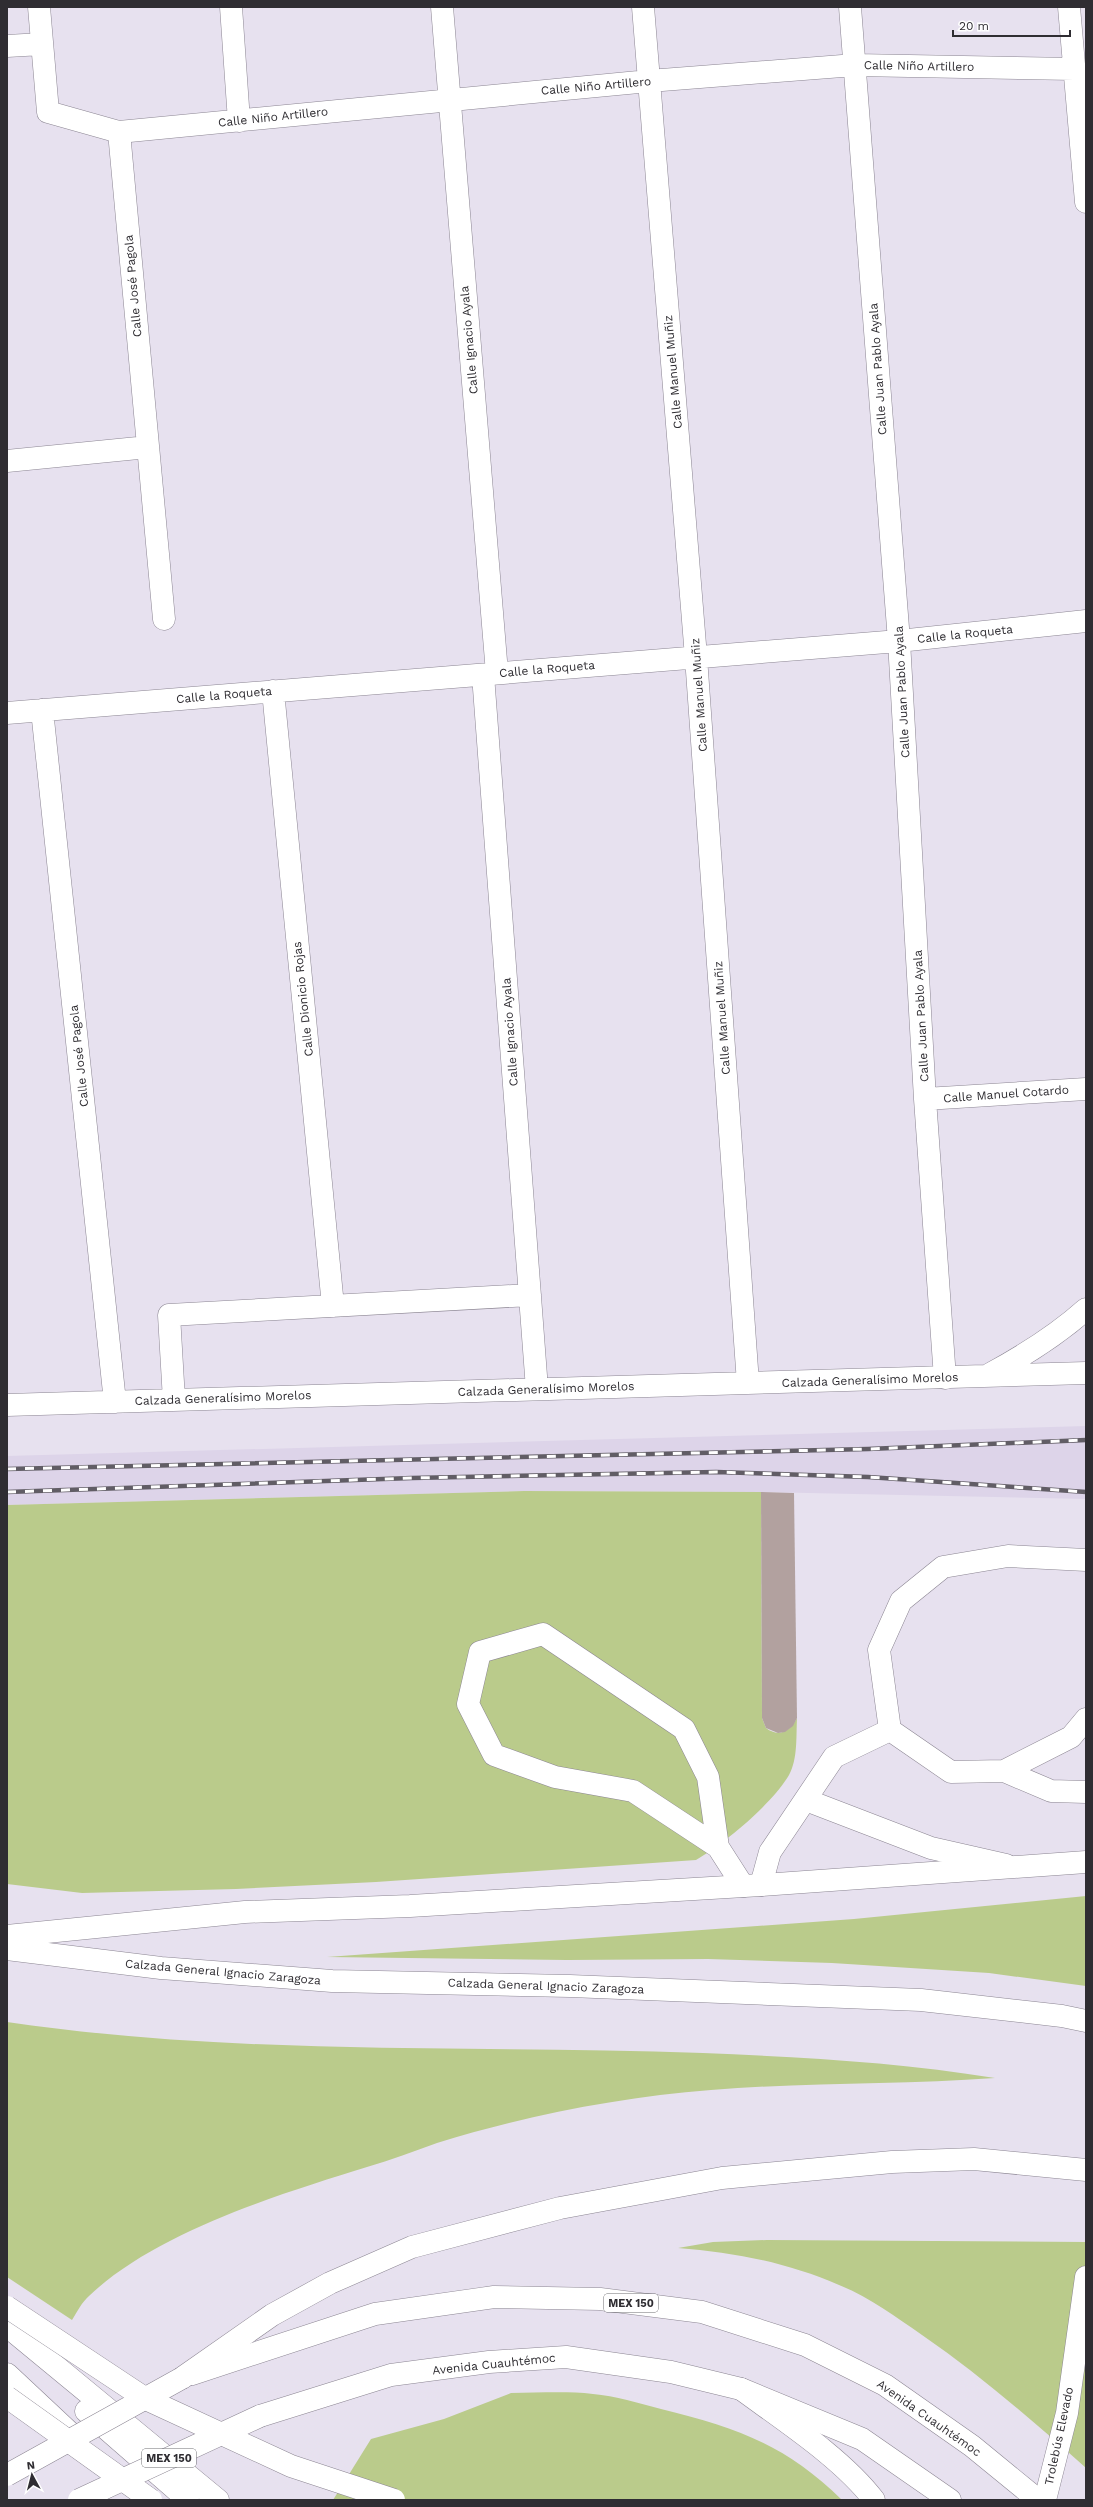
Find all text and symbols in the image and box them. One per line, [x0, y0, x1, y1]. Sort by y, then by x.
scale bar [953, 12, 1070, 38]
text: 20 m [959, 19, 989, 33]
street label: Calle Niño Artillero [864, 58, 974, 74]
street label: Calle Niño Artillero [540, 74, 652, 98]
street label: Calle Niño Artillero [217, 104, 329, 130]
street label: Calle José Pagola [122, 234, 144, 338]
street label: Calle Ignacio Ayala [457, 285, 481, 395]
street label: Calle Juan Pablo Ayala [866, 302, 890, 435]
street label: Calle Manuel Muñiz [661, 315, 685, 429]
street label: Calle la Roqueta [916, 622, 1014, 646]
street label: Calle Juan Pablo Ayala [892, 625, 912, 758]
street label: Calle Manuel Muñiz [688, 638, 710, 752]
street label: Calle la Roqueta [499, 658, 596, 680]
street label: Calle la Roqueta [176, 684, 273, 706]
street label: Calle Dionicio Rojas [290, 941, 316, 1057]
street label: Calle Juan Pablo Ayala [911, 949, 931, 1082]
street label: Calle Manuel Muñiz [711, 961, 733, 1075]
street label: Calle Ignacio Ayala [499, 977, 521, 1087]
street label: Calle José Pagola [67, 1004, 91, 1108]
street label: Calle Manuel Cotardo [943, 1083, 1069, 1105]
street label: Calzada Generalísimo Morelos [781, 1370, 959, 1390]
street label: Calzada Generalísimo Morelos [457, 1379, 635, 1399]
street label: Calzada Generalísimo Morelos [134, 1388, 312, 1408]
street label: Calzada General Ignacio Zaragoza [124, 1956, 322, 1988]
street label: Calzada General Ignacio Zaragoza [447, 1976, 645, 1996]
road number: MEX 150 [604, 2294, 658, 2312]
street label: Avenida Cuauhtémoc [432, 2351, 557, 2377]
street label: Avenida Cuauhtémoc [874, 2377, 984, 2459]
street label: Trolebús Elevado [1042, 2386, 1076, 2486]
road number: MEX 150 [142, 2449, 196, 2467]
north arrow [12, 2455, 52, 2495]
text: N [26, 2459, 36, 2473]

